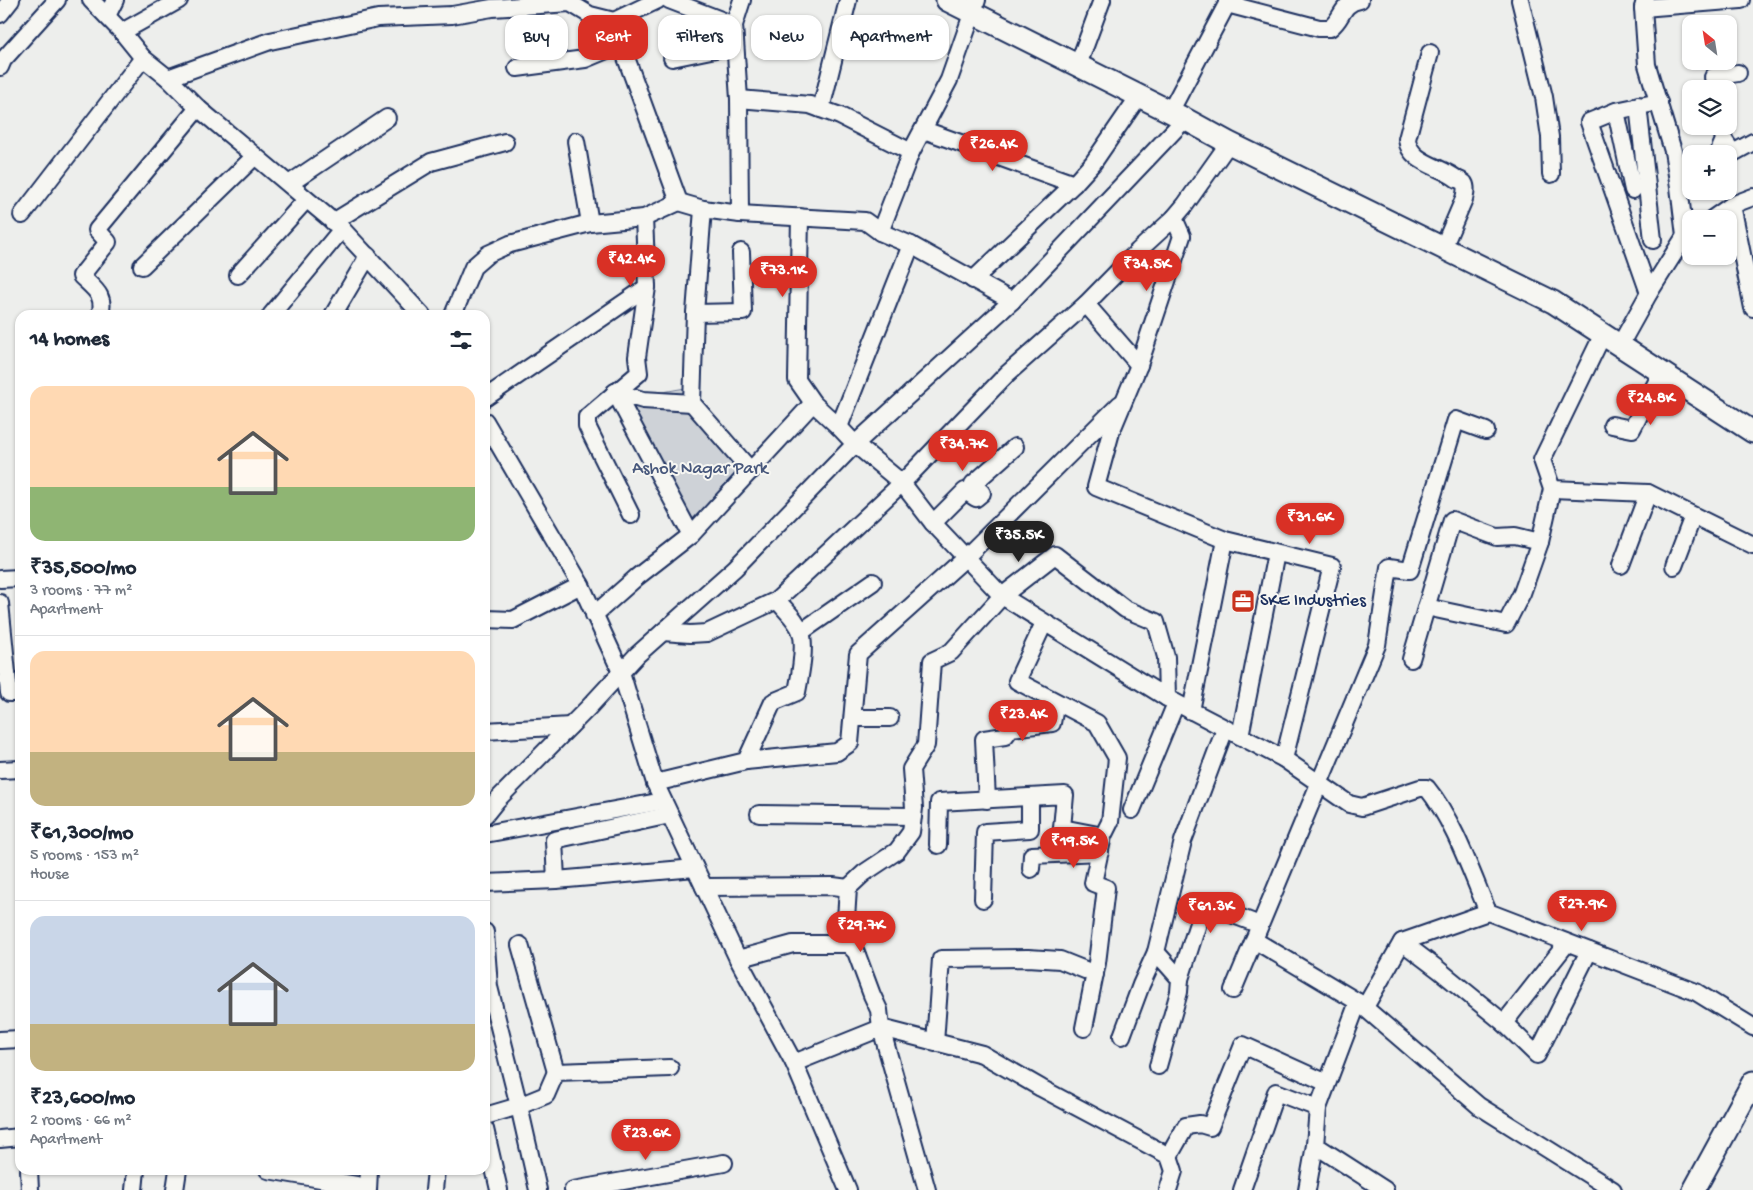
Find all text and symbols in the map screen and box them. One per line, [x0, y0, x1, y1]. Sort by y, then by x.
chip: Buy [505, 15, 568, 60]
chip: Rent [578, 15, 648, 60]
chip: Filters [658, 15, 741, 60]
chip: New [751, 15, 822, 60]
chip: Apartment [832, 15, 949, 60]
north arrow [1682, 15, 1738, 70]
map controls [1682, 15, 1737, 265]
button: layers [1682, 80, 1737, 135]
pin: ₹26.4K [952, 130, 1034, 172]
text: ₹26.4K [970, 136, 1016, 155]
button: + [1682, 145, 1737, 200]
button: − [1682, 210, 1737, 265]
pin: ₹42.4K [590, 244, 672, 287]
pin: ₹34.5K [1106, 250, 1188, 292]
text: ₹42.4K [608, 251, 654, 270]
pin: ₹73.1K [742, 256, 824, 298]
text: ₹34.5K [1123, 256, 1171, 275]
text: ₹73.1K [760, 262, 806, 281]
icon: filters [447, 326, 475, 354]
text: 14 homes [30, 328, 109, 353]
pin: ₹24.8K [1610, 384, 1692, 426]
text: ₹24.8K [1627, 390, 1675, 409]
icon: home [208, 418, 298, 508]
pin: ₹34.7K [922, 430, 1004, 472]
text: ₹34.7K [939, 436, 987, 455]
park label: Ashok Nagar Park [632, 459, 770, 480]
pin: ₹31.6K [1269, 502, 1351, 545]
text: ₹31.6K [1287, 509, 1333, 528]
pin: ₹35.5K [978, 520, 1060, 563]
text: ₹35.5K [995, 527, 1043, 546]
text: ₹35,500/mo [30, 557, 136, 582]
text: 3 rooms · 77 m² [30, 582, 132, 601]
office icon: SKE Industries [1230, 588, 1256, 614]
place label: SKE Industries [1260, 591, 1367, 612]
text: Apartment [30, 601, 102, 620]
icon: home [208, 684, 298, 774]
pin: ₹23.4K [982, 700, 1064, 742]
text: ₹23.4K [1000, 706, 1046, 725]
text: ₹61,300/mo [30, 822, 133, 847]
pin: ₹19.5K [1033, 826, 1115, 869]
text: ₹19.5K [1051, 833, 1097, 852]
text: 5 rooms · 153 m² [30, 847, 139, 866]
text: House [30, 866, 69, 885]
pin: ₹27.9K [1541, 890, 1623, 932]
pin: ₹61.3K [1170, 892, 1252, 934]
text: ₹27.9K [1558, 896, 1606, 915]
text: ₹61.3K [1188, 898, 1234, 917]
pin: ₹29.7K [820, 910, 902, 953]
text: ₹29.7K [837, 917, 885, 936]
icon: home [208, 949, 298, 1039]
text: ₹23,600/mo [30, 1087, 135, 1112]
text: 2 rooms · 66 m² [30, 1112, 131, 1131]
pin: ₹23.6K [605, 1118, 687, 1161]
text: ₹23.6K [622, 1125, 670, 1144]
text: Apartment [30, 1131, 102, 1150]

